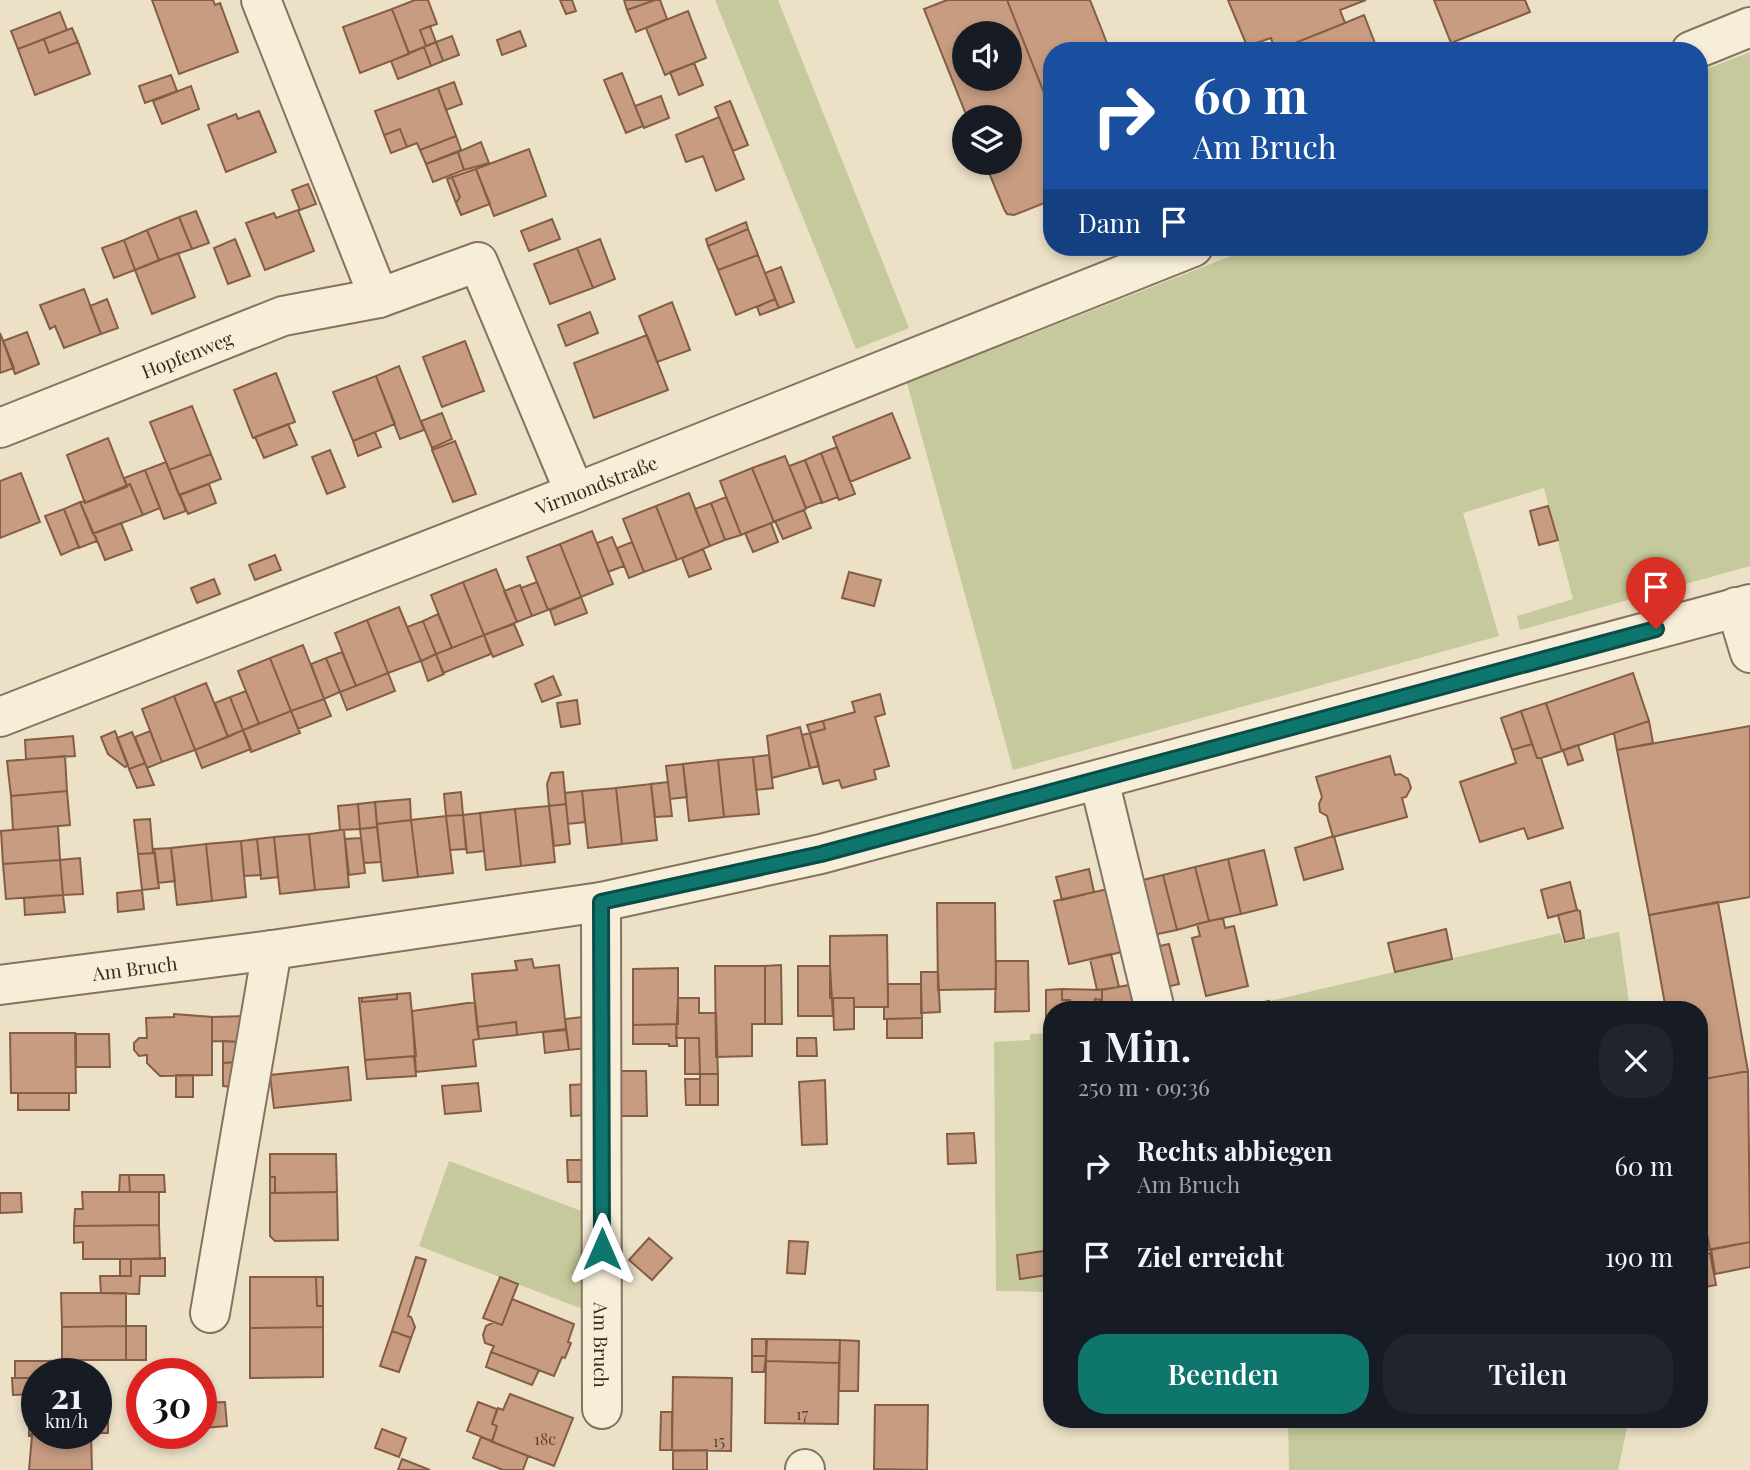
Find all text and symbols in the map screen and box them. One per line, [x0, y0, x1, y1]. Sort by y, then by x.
map controls [952, 21, 1022, 175]
button: sound [952, 21, 1022, 91]
text: 60 m [1193, 61, 1308, 126]
icon: right [1078, 70, 1169, 161]
button: layers [952, 105, 1022, 175]
text: Am Bruch [1193, 124, 1337, 167]
icon: arrive [1155, 203, 1193, 241]
text: Dann [1078, 205, 1141, 240]
street label: Hopfenweg [137, 324, 237, 384]
street label: Virmondstraße [531, 449, 661, 521]
pin [1626, 557, 1686, 629]
icon: arrive [1637, 568, 1675, 606]
street label: Am Bruch [90, 949, 179, 986]
text: 1 Min. [1078, 1017, 1192, 1073]
button: close [1599, 1024, 1673, 1098]
text: 250 m · 09:36 [1078, 1071, 1210, 1102]
text: Rechts abbiegen [1137, 1133, 1332, 1168]
icon: right [1078, 1147, 1116, 1185]
text: 60 m [1614, 1148, 1673, 1183]
text: Am Bruch [1137, 1168, 1240, 1199]
position arrow [565, 1212, 639, 1286]
icon: arrive [1078, 1238, 1116, 1276]
text: Ziel erreicht [1137, 1239, 1284, 1274]
text: 190 m [1605, 1239, 1673, 1274]
street label: Am Bruch [589, 1301, 615, 1388]
button: Beenden [1078, 1334, 1369, 1414]
button: Teilen [1383, 1334, 1673, 1414]
speed limit sign: 30 [126, 1358, 217, 1449]
text: 21 [51, 1371, 82, 1418]
house number: 17 [796, 1403, 809, 1424]
text: km/h [45, 1409, 88, 1433]
house number: 18c [534, 1428, 556, 1449]
house number: 15 [713, 1430, 725, 1451]

